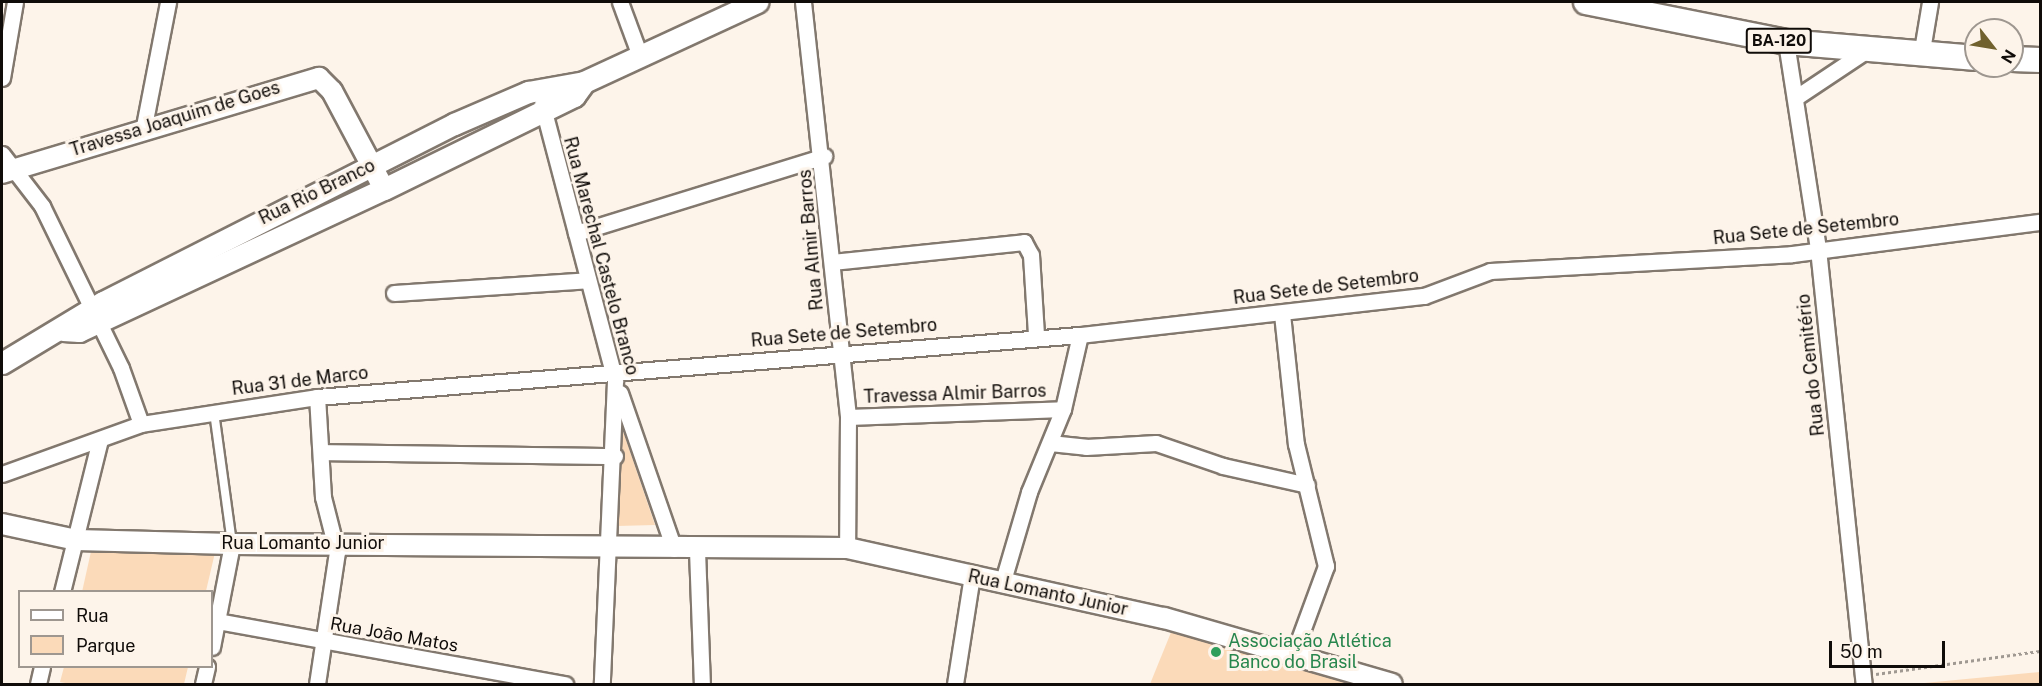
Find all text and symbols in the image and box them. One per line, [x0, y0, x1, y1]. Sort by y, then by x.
north arrow [1964, 18, 2024, 78]
road number: BA-120 [1744, 28, 1814, 54]
text: N [1997, 46, 2020, 67]
street label: Travessa Joaquim de Goes [67, 77, 283, 161]
street label: Rua Marechal Castelo Branco [559, 134, 643, 378]
street label: Rua Rio Branco [255, 154, 379, 230]
street label: Rua Almir Barros [794, 168, 828, 312]
street label: Rua Sete de Setembro [1712, 208, 1900, 250]
street label: Rua Sete de Setembro [1232, 265, 1420, 309]
street label: Rua do Cemitério [1793, 293, 1829, 437]
street label: Rua Sete de Setembro [750, 314, 938, 352]
street label: Rua 31 de Marco [230, 362, 370, 400]
street label: Travessa Almir Barros [863, 380, 1047, 408]
street label: Rua Lomanto Junior [221, 532, 385, 554]
street label: Rua Lomanto Junior [966, 565, 1130, 621]
legend [18, 590, 213, 668]
text: Rua [76, 605, 108, 626]
street label: Rua João Matos [328, 613, 460, 657]
scale bar [1832, 629, 1948, 667]
place label: Associação Atlética Banco do Brasil [1228, 631, 1392, 674]
text: Parque [76, 635, 136, 656]
text: 50 m [1840, 641, 1883, 662]
marker: Associação Atlética Banco do Brasil [1209, 645, 1223, 659]

